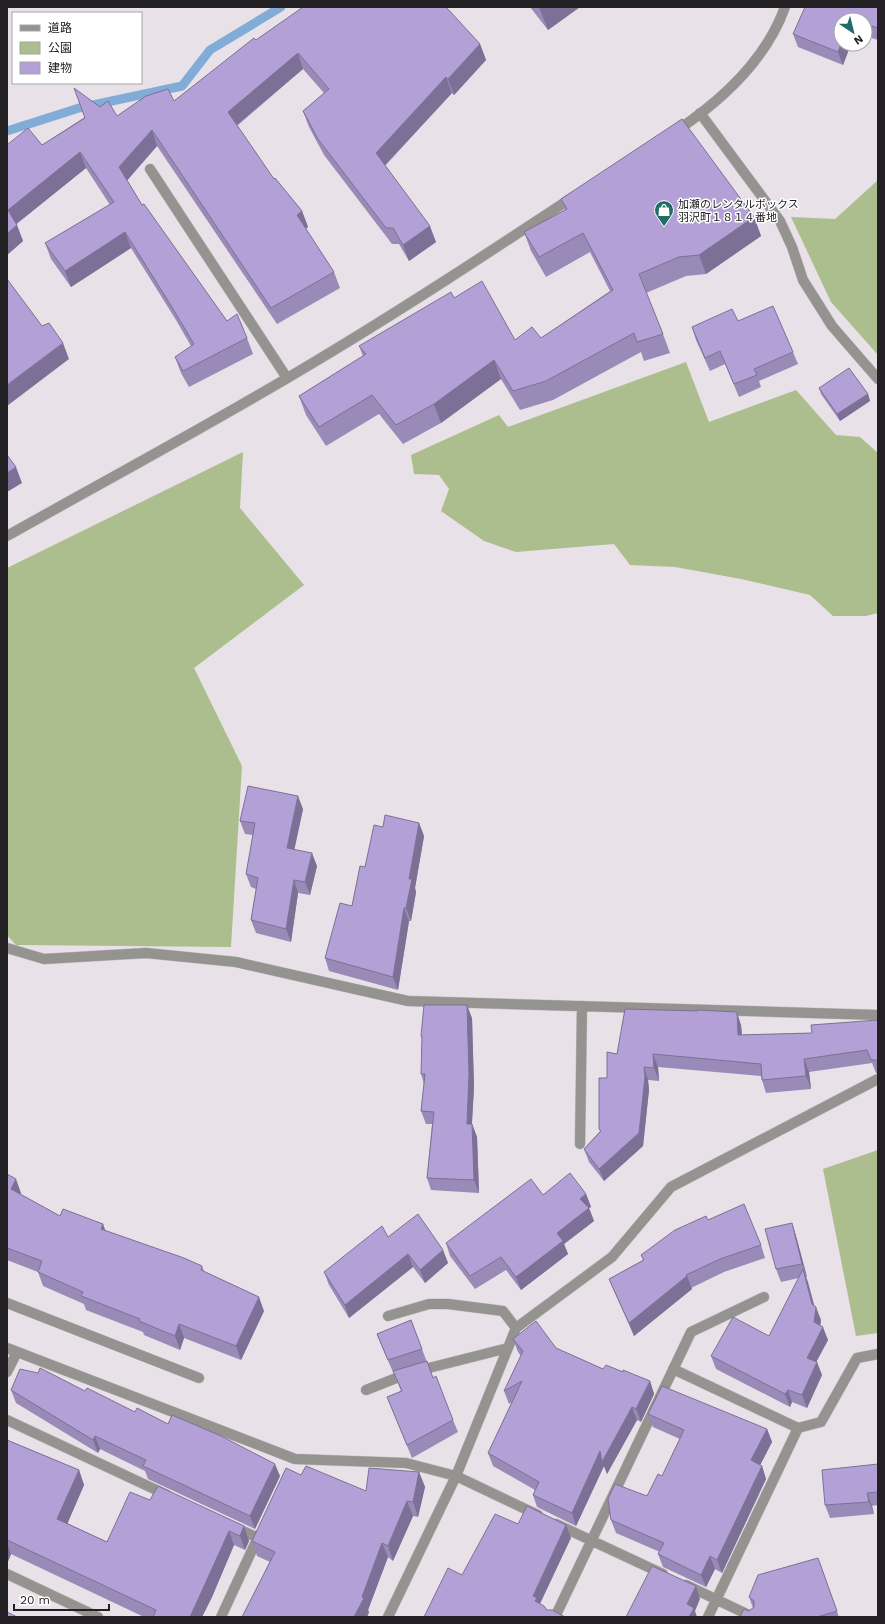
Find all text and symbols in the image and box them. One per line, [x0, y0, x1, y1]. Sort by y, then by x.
legend [12, 12, 142, 84]
north arrow [833, 12, 873, 52]
text: 道路 [48, 21, 72, 35]
text: N [851, 32, 866, 47]
text: 公園 [48, 41, 72, 55]
text: 建物 [48, 61, 72, 75]
place label: 加瀬のレンタルボックス 羽沢町１８１４番地 [678, 198, 799, 224]
shop icon: 加瀬のレンタルボックス 羽沢町１８１４番地 [653, 199, 675, 227]
scale bar [14, 1586, 109, 1612]
text: 20 m [20, 1593, 50, 1607]

